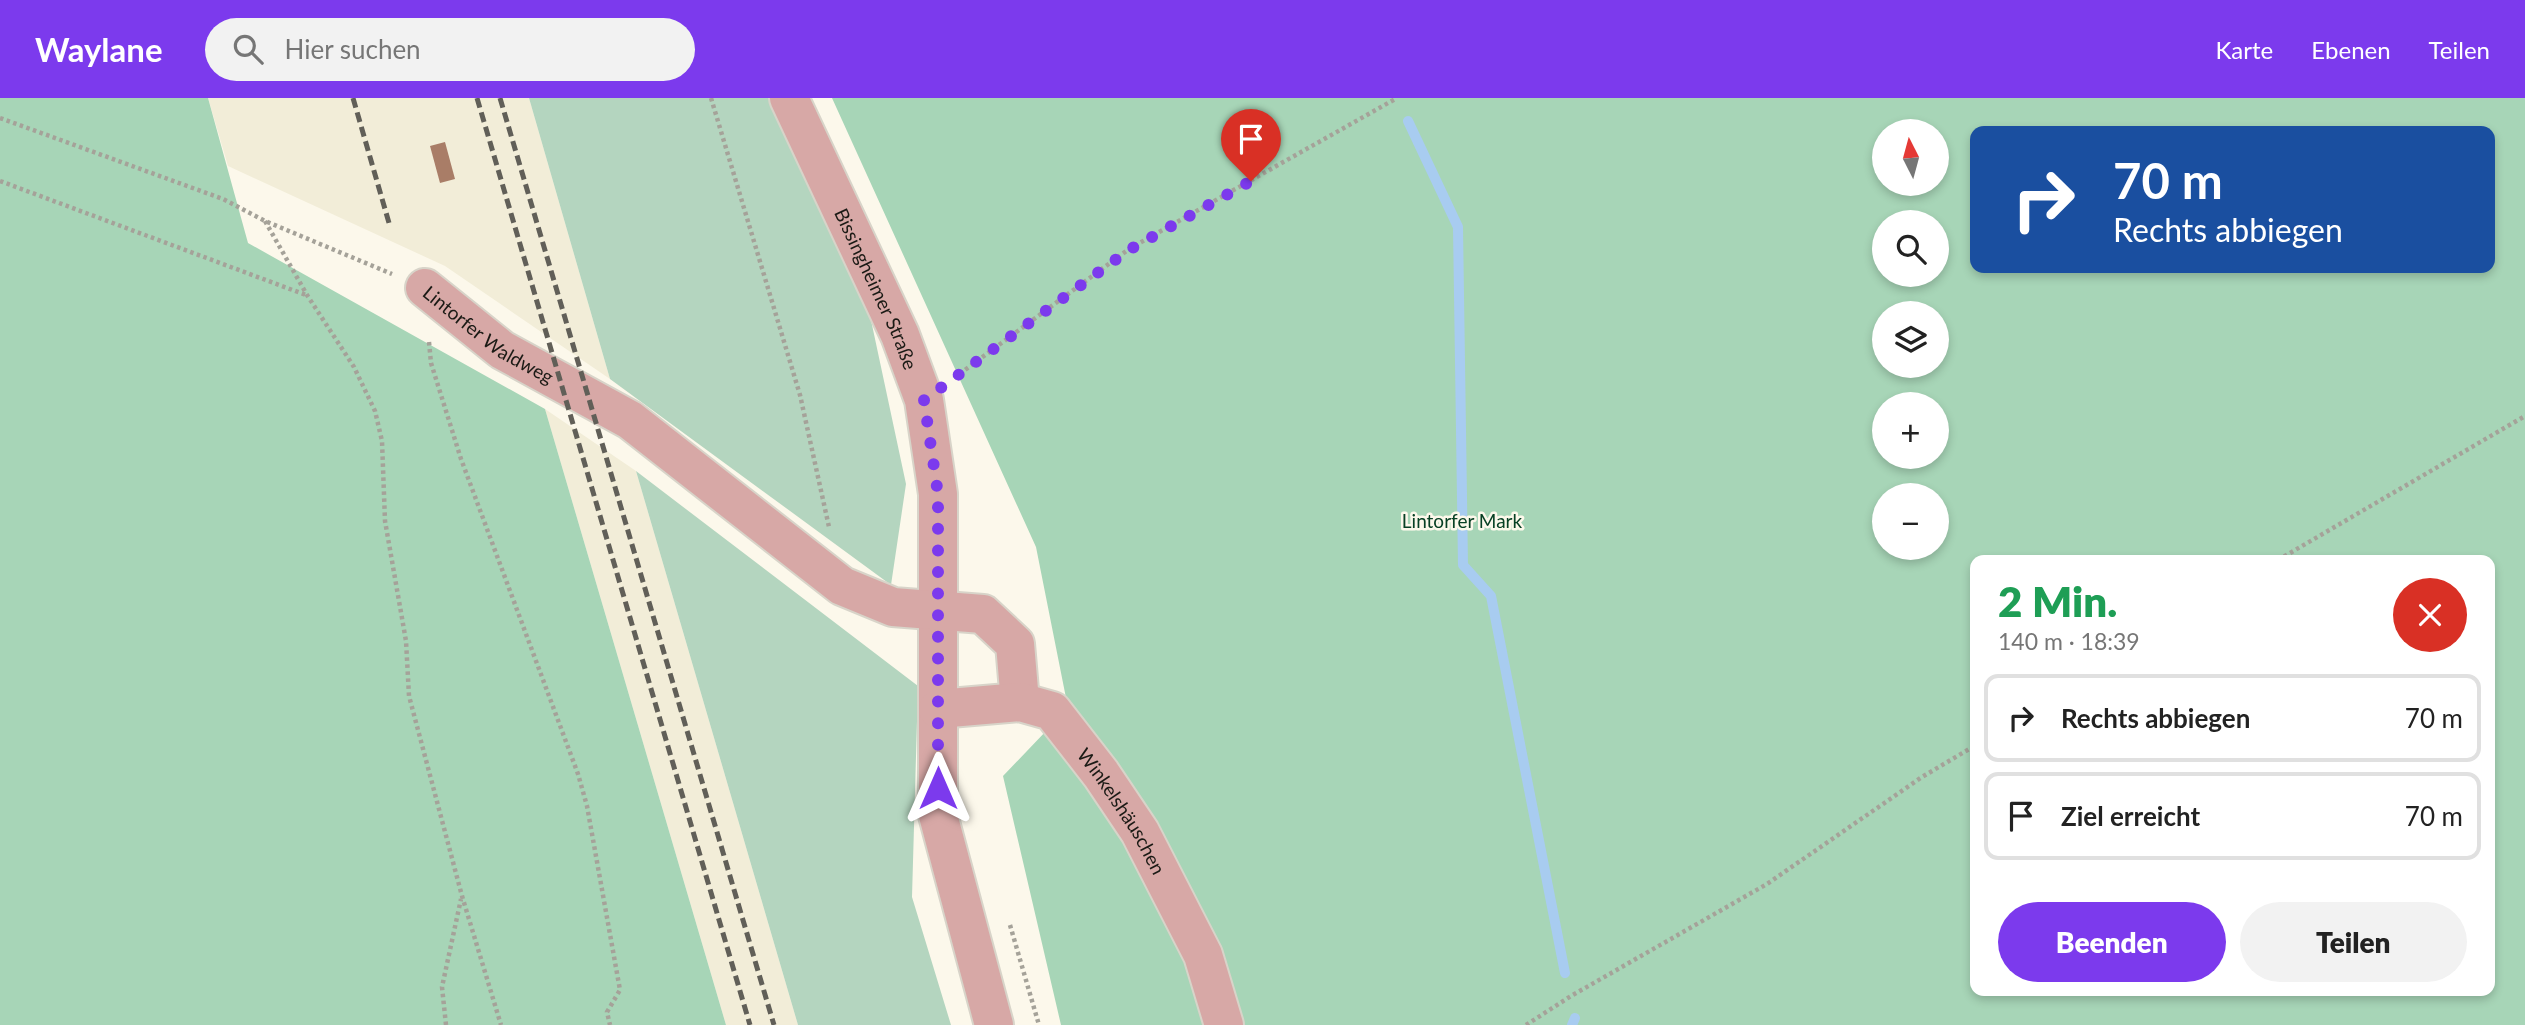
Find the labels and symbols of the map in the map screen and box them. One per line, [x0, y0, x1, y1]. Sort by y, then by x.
pin [1221, 109, 1281, 181]
north arrow [1872, 119, 1950, 196]
street label: Bissingheimer Straße [831, 204, 923, 372]
street label: Lintorfer Waldweg [419, 280, 558, 388]
park label: Lintorfer Mark [1402, 509, 1523, 532]
street label: Winkelshäuschen [1073, 743, 1171, 878]
position arrow [901, 751, 975, 825]

